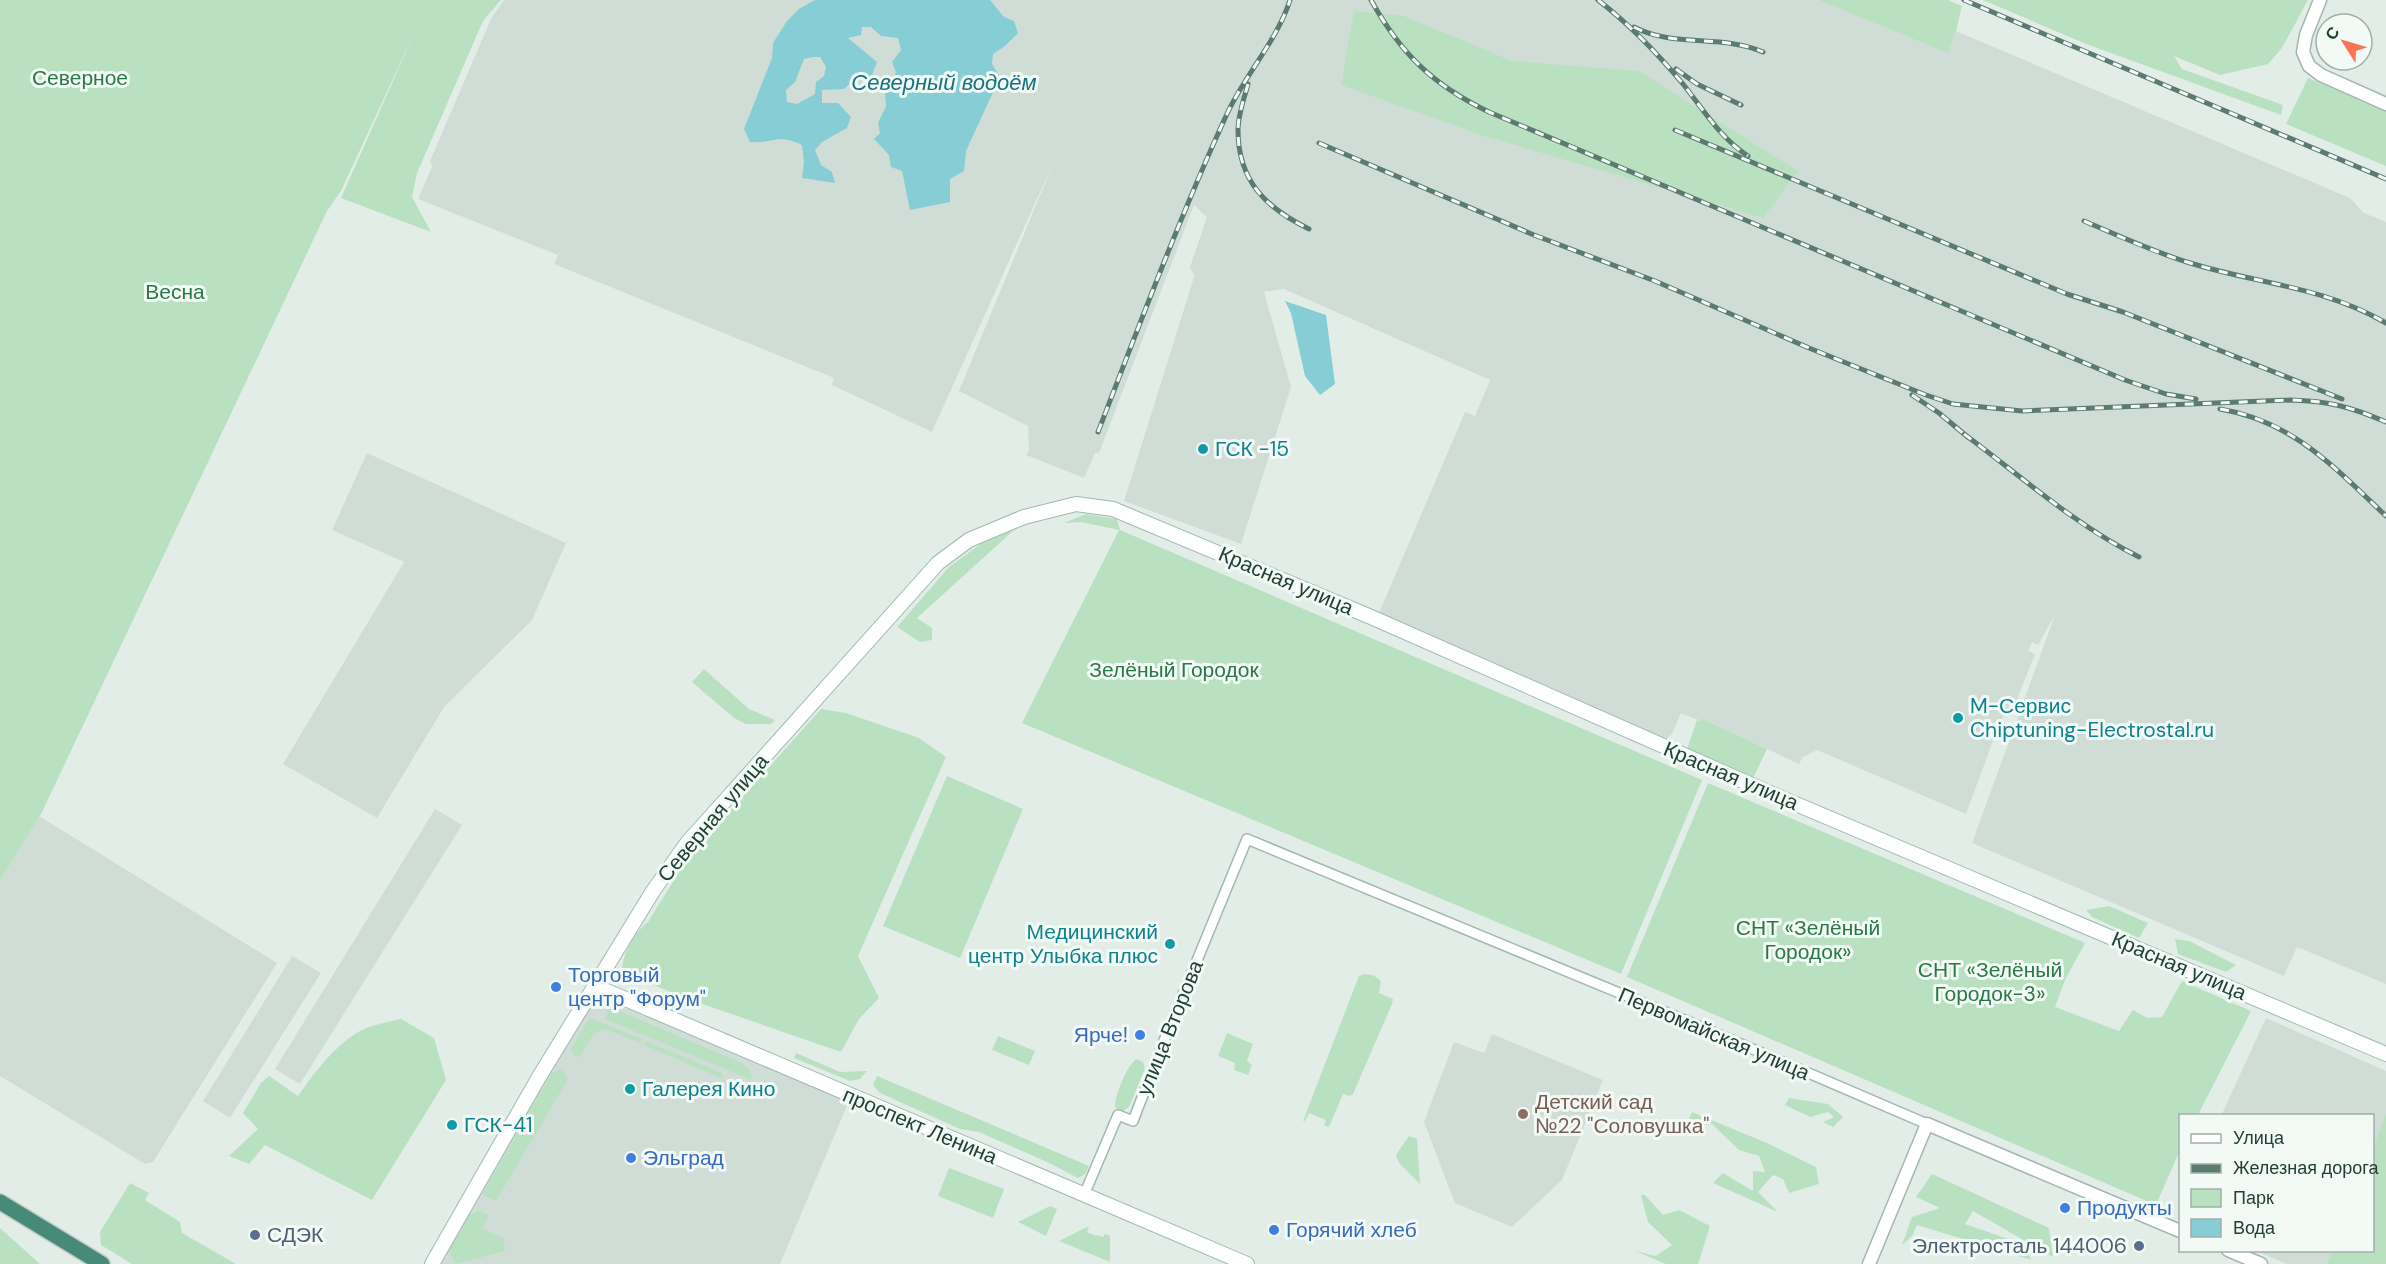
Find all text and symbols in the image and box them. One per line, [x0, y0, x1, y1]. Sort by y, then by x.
north arrow [2314, 12, 2374, 72]
text: С [2321, 22, 2345, 44]
park label: Северное [32, 64, 128, 92]
water label: Северный водоём [851, 68, 1037, 97]
park label: Весна [145, 278, 205, 306]
place label: ГСК -15 [1215, 435, 1289, 463]
marker: ГСК -15 [1196, 442, 1210, 456]
street label: Красная улица [1214, 540, 1358, 622]
park label: Зелёный Городок [1089, 656, 1259, 684]
place label: M-Сервис Chiptuning-Electrostal.ru [1970, 692, 2214, 744]
marker: M-Сервис Chiptuning-Electrostal.ru [1951, 711, 1965, 725]
street label: Красная улица [1659, 735, 1803, 817]
street label: Северная улица [651, 748, 775, 888]
park label: СНТ «Зелёный Городок» [1736, 914, 1880, 966]
place label: Медицинский центр Улыбка плюс [968, 918, 1158, 970]
street label: Красная улица [2107, 925, 2251, 1007]
marker: Медицинский центр Улыбка плюс [1163, 937, 1177, 951]
street label: улица Второва [1130, 956, 1210, 1100]
park label: СНТ «Зелёный Городок-3» [1918, 956, 2062, 1008]
place label: Торговый центр "Форум" [568, 961, 706, 1013]
marker: Торговый центр "Форум" [549, 980, 563, 994]
street label: Первомайская улица [1614, 981, 1814, 1087]
place label: Ярче! [1074, 1021, 1128, 1049]
marker: Ярче! [1133, 1028, 1147, 1042]
place label: Галерея Кино [642, 1075, 775, 1103]
street label: проспект Ленина [839, 1081, 1002, 1171]
marker: Галерея Кино [623, 1082, 637, 1096]
place label: Детский сад №22 "Соловушка" [1535, 1088, 1709, 1140]
marker: Детский сад №22 "Соловушка" [1516, 1107, 1530, 1121]
place label: ГСК-41 [464, 1111, 533, 1139]
legend [2179, 1114, 2374, 1252]
marker: ГСК-41 [445, 1118, 459, 1132]
text: Улица [2233, 1126, 2285, 1150]
place label: Эльград [643, 1144, 724, 1172]
marker: Эльград [624, 1151, 638, 1165]
text: Железная дорога [2233, 1156, 2379, 1180]
text: Парк [2233, 1186, 2274, 1210]
place label: Продукты [2077, 1194, 2172, 1222]
marker: Продукты [2058, 1201, 2072, 1215]
place label: Горячий хлеб [1286, 1216, 1417, 1244]
text: Вода [2233, 1216, 2276, 1240]
place label: СДЭК [267, 1221, 324, 1249]
marker: Горячий хлеб [1267, 1223, 1281, 1237]
marker: СДЭК [248, 1228, 262, 1242]
place label: Электросталь 144006 [1912, 1232, 2127, 1260]
marker: Электросталь 144006 [2132, 1239, 2146, 1253]

